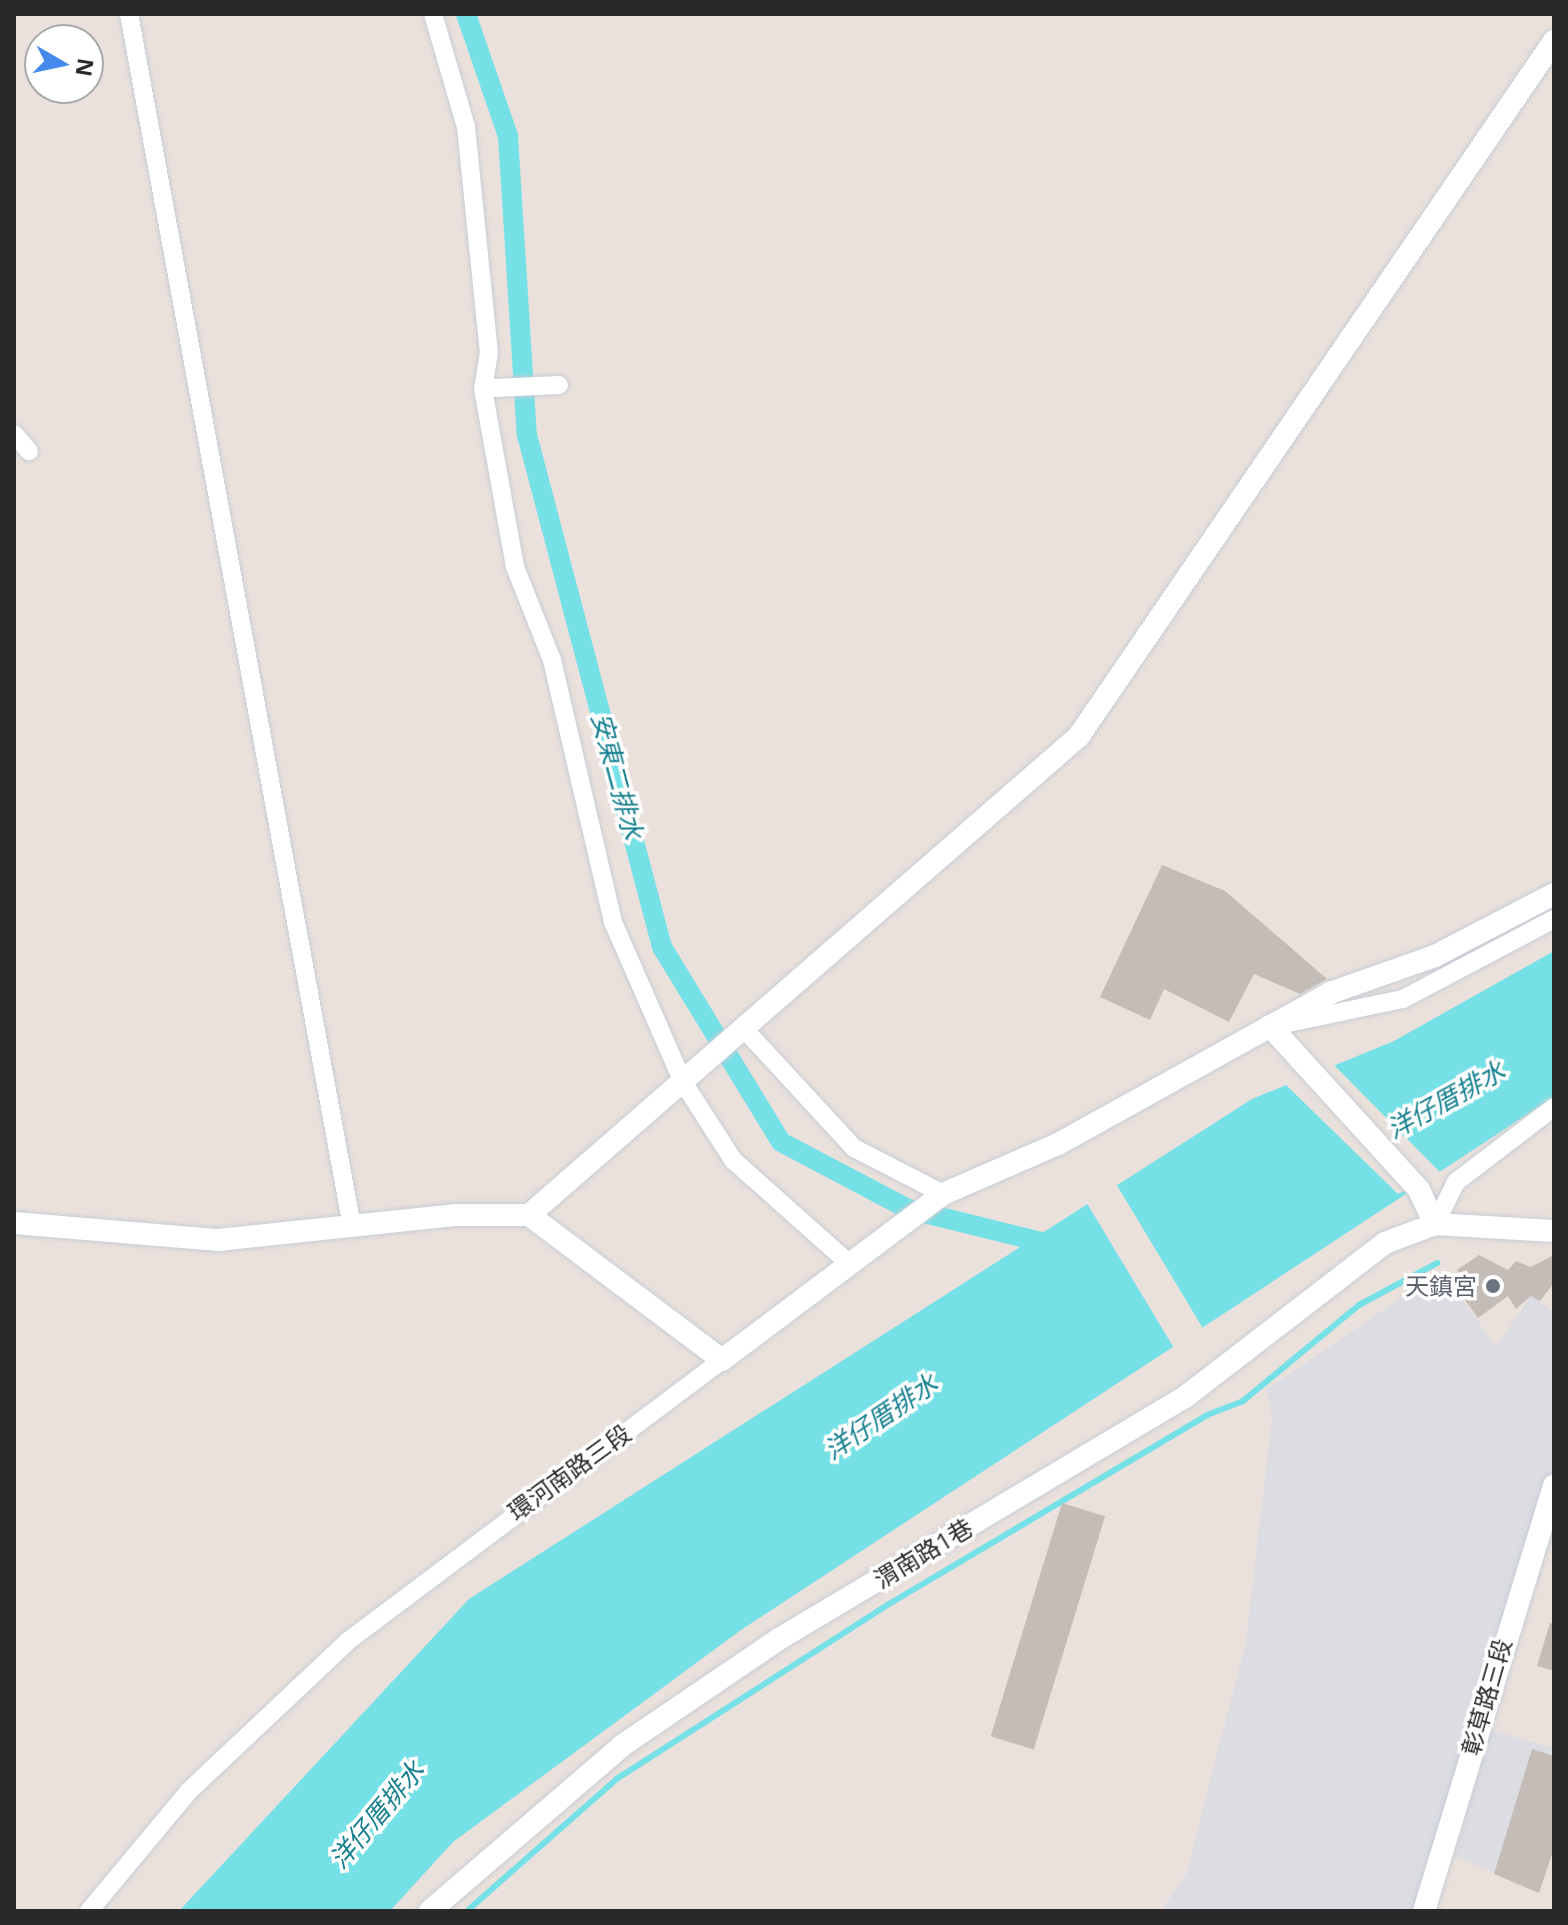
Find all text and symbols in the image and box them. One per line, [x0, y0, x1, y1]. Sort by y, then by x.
north arrow [24, 24, 104, 104]
text: N [70, 56, 102, 79]
water label: 安東二排水 [585, 709, 649, 843]
water label: 洋仔厝排水 [1382, 1055, 1510, 1145]
place label: 天鎮宮 [1405, 1272, 1477, 1300]
marker: 天鎮宮 [1484, 1277, 1502, 1295]
water label: 洋仔厝排水 [818, 1368, 944, 1466]
street label: 環河南路三段 [502, 1418, 636, 1526]
street label: 渭南路1巷 [869, 1512, 977, 1594]
street label: 彰草路三段 [1456, 1635, 1516, 1759]
water label: 洋仔厝排水 [323, 1755, 431, 1875]

